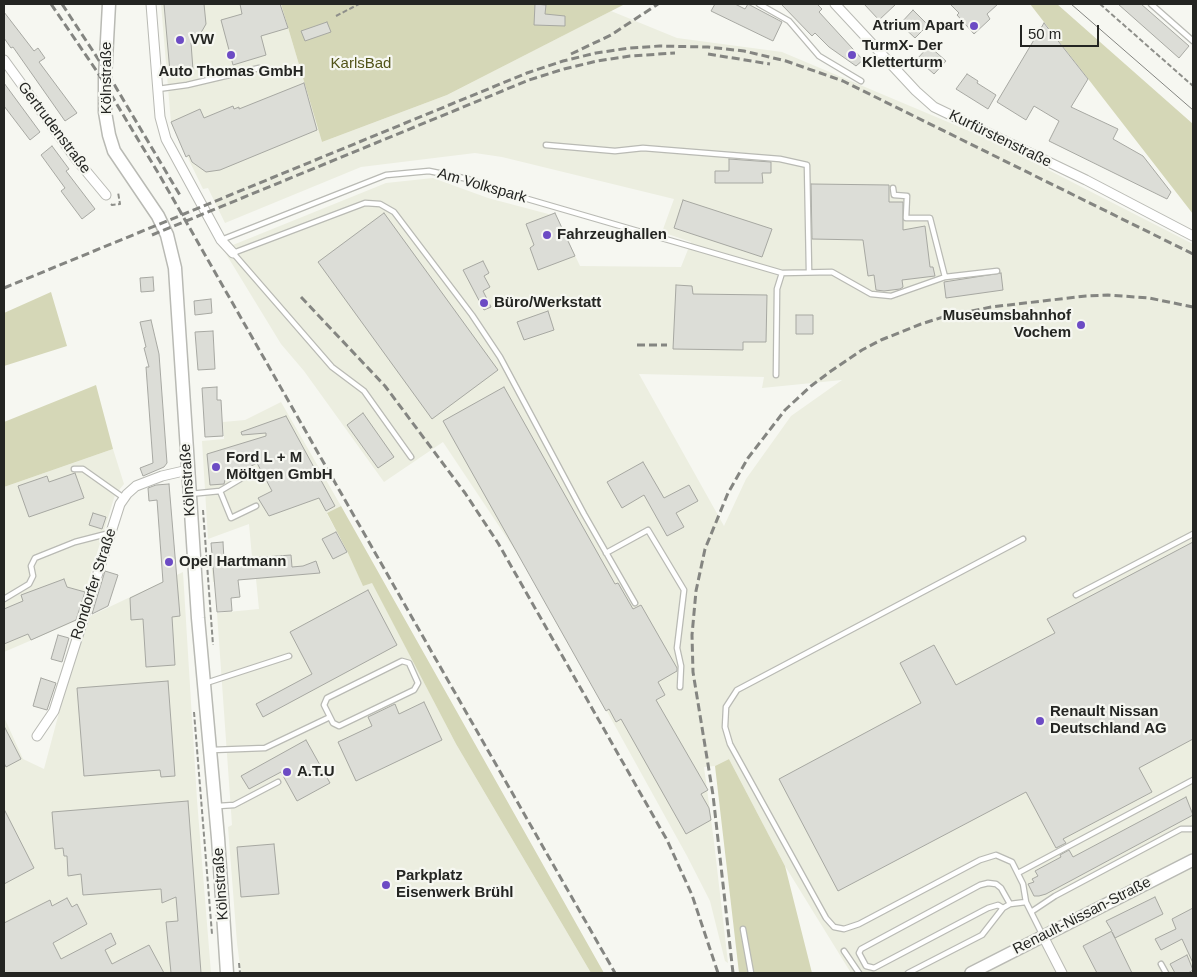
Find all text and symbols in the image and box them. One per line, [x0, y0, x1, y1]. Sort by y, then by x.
scale bar [1022, 15, 1101, 47]
place label: Atrium Apart [872, 17, 964, 35]
marker: Atrium Apart [968, 20, 980, 32]
text: 50 m [1028, 25, 1061, 42]
place label: VW [190, 31, 214, 49]
marker: VW [174, 34, 186, 46]
place label: TurmX- Der Kletterturm [862, 37, 943, 72]
street label: Kölnstraße [98, 42, 116, 114]
marker: Auto Thomas GmbH [225, 49, 237, 61]
marker: TurmX- Der Kletterturm [846, 49, 858, 61]
park label: KarlsBad [331, 55, 391, 73]
place label: Auto Thomas GmbH [159, 63, 303, 81]
street label: Gertrudenstraße [14, 79, 94, 177]
street label: Kurfürstenstraße [946, 106, 1054, 172]
street label: Am Volkspark [435, 165, 529, 207]
place label: Fahrzeughallen [557, 226, 667, 244]
marker: Fahrzeughallen [541, 229, 553, 241]
place label: Büro/Werkstatt [494, 294, 601, 312]
marker: Büro/Werkstatt [478, 297, 490, 309]
place label: Museumsbahnhof Vochem [943, 307, 1071, 342]
marker: Museumsbahnhof Vochem [1075, 319, 1087, 331]
street label: Kölnstraße [176, 443, 200, 517]
place label: Ford L + M Möltgen GmbH [226, 449, 333, 484]
marker: Ford L + M Möltgen GmbH [210, 461, 222, 473]
street label: Rondorfer Straße [68, 526, 120, 642]
place label: Opel Hartmann [179, 553, 287, 571]
marker: Opel Hartmann [163, 556, 175, 568]
place label: Renault Nissan Deutschland AG [1050, 703, 1167, 738]
marker: Renault Nissan Deutschland AG [1034, 715, 1046, 727]
place label: A.T.U [297, 763, 334, 781]
marker: A.T.U [281, 766, 293, 778]
street label: Kölnstraße [209, 847, 233, 921]
place label: Parkplatz Eisenwerk Brühl [396, 867, 514, 902]
street label: Renault-Nissan-Straße [1010, 873, 1154, 959]
marker: Parkplatz Eisenwerk Brühl [380, 879, 392, 891]

